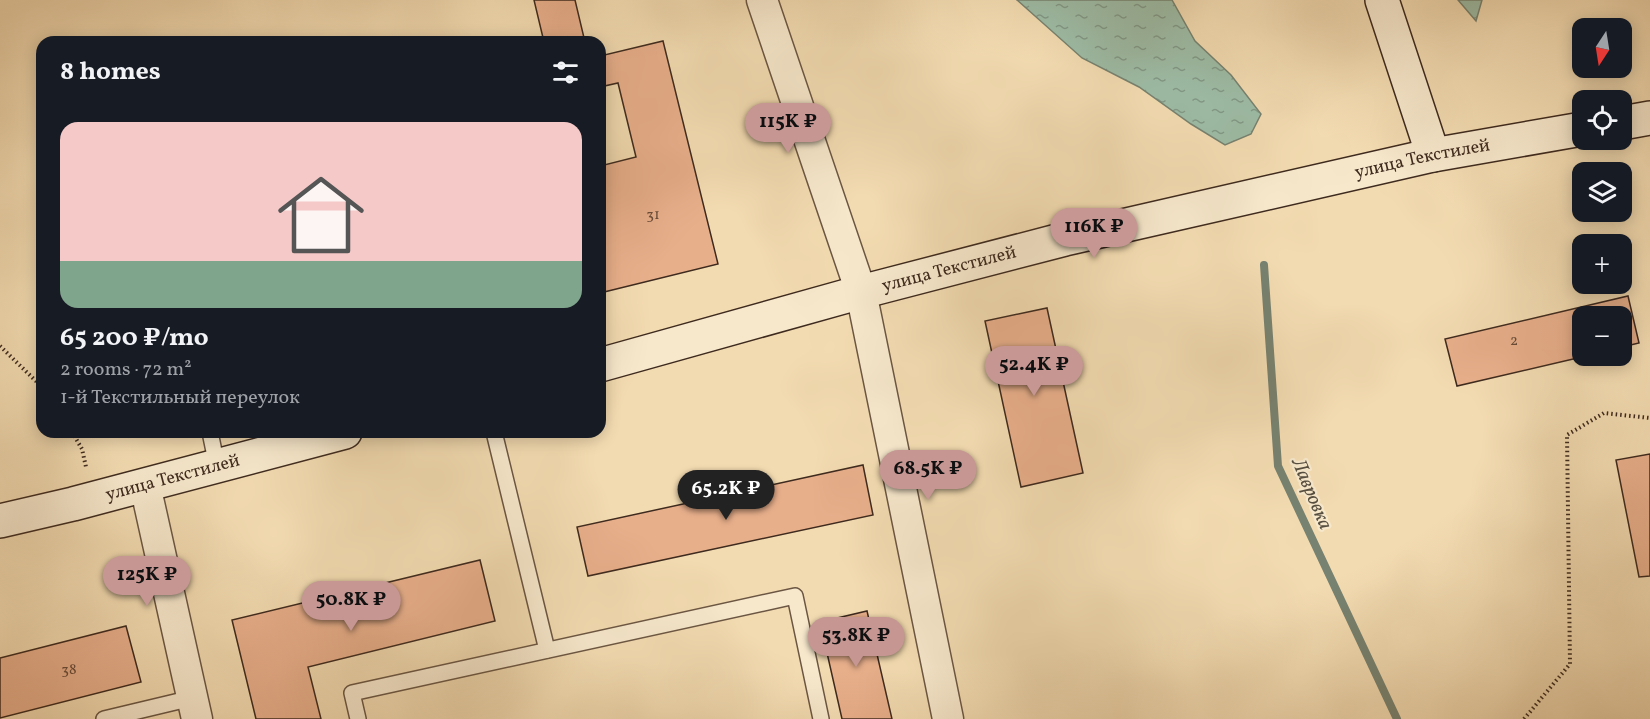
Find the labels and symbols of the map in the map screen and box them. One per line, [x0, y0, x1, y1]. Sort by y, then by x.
north arrow [1572, 18, 1632, 78]
pin: 115K ₽ [739, 103, 837, 154]
street label: улица Текстилей [1352, 133, 1492, 185]
house number: 31 [646, 205, 660, 226]
pin: 116K ₽ [1045, 208, 1143, 259]
street label: улица Текстилей [879, 240, 1019, 299]
house number: 2 [1510, 331, 1518, 352]
pin: 52.4K ₽ [979, 346, 1089, 397]
street label: улица Текстилей [103, 448, 242, 507]
pin: 68.5K ₽ [873, 450, 983, 501]
water label: Лавровка [1283, 453, 1339, 534]
pin: 65.2K ₽ [671, 470, 781, 521]
pin: 125K ₽ [98, 556, 196, 607]
pin: 50.8K ₽ [296, 581, 406, 632]
pin: 53.8K ₽ [801, 617, 911, 668]
house number: 38 [61, 660, 77, 681]

